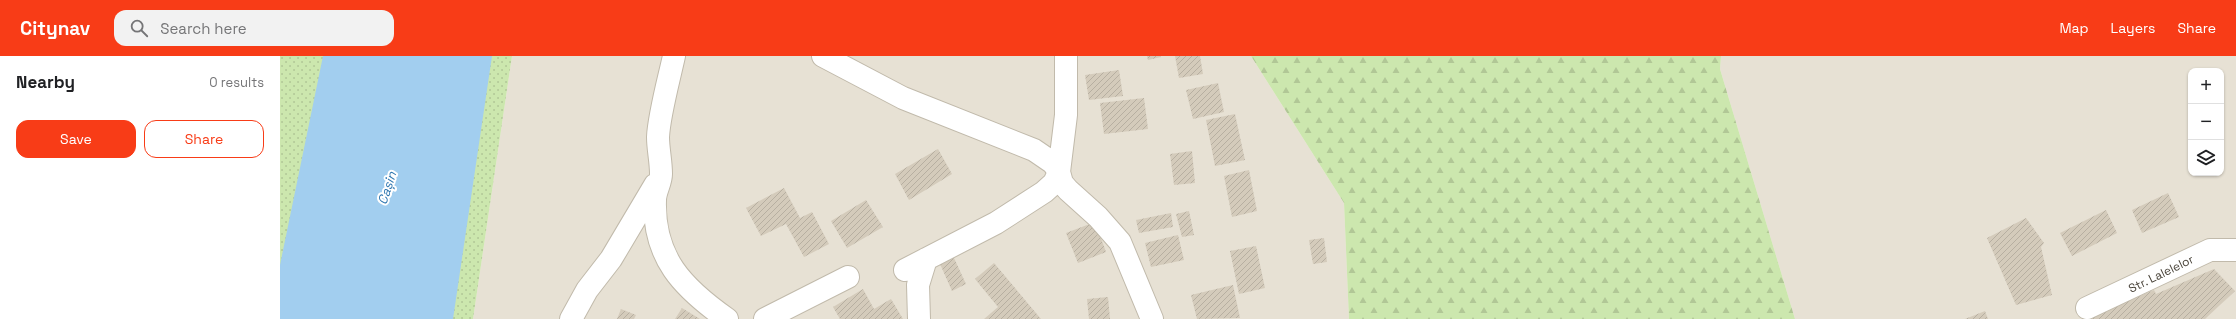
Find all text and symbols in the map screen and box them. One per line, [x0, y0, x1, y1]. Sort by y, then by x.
search box [114, 10, 394, 46]
text: Citynav [20, 16, 90, 41]
icon: search [128, 17, 150, 39]
text: Search here [160, 19, 247, 38]
text: Map [2059, 19, 2089, 37]
text: Layers [2111, 19, 2155, 37]
text: Share [2177, 19, 2216, 37]
map controls [2188, 68, 2224, 176]
button: + [2188, 68, 2224, 104]
text: Nearby [16, 71, 75, 93]
text: 0 results [209, 74, 264, 91]
button: − [2188, 104, 2224, 140]
button: Save [16, 120, 136, 158]
button: Share [144, 120, 264, 158]
button: layers [2188, 140, 2224, 176]
water label: Cașin [374, 168, 401, 207]
street label: Str. Lalelelor [2126, 251, 2197, 297]

